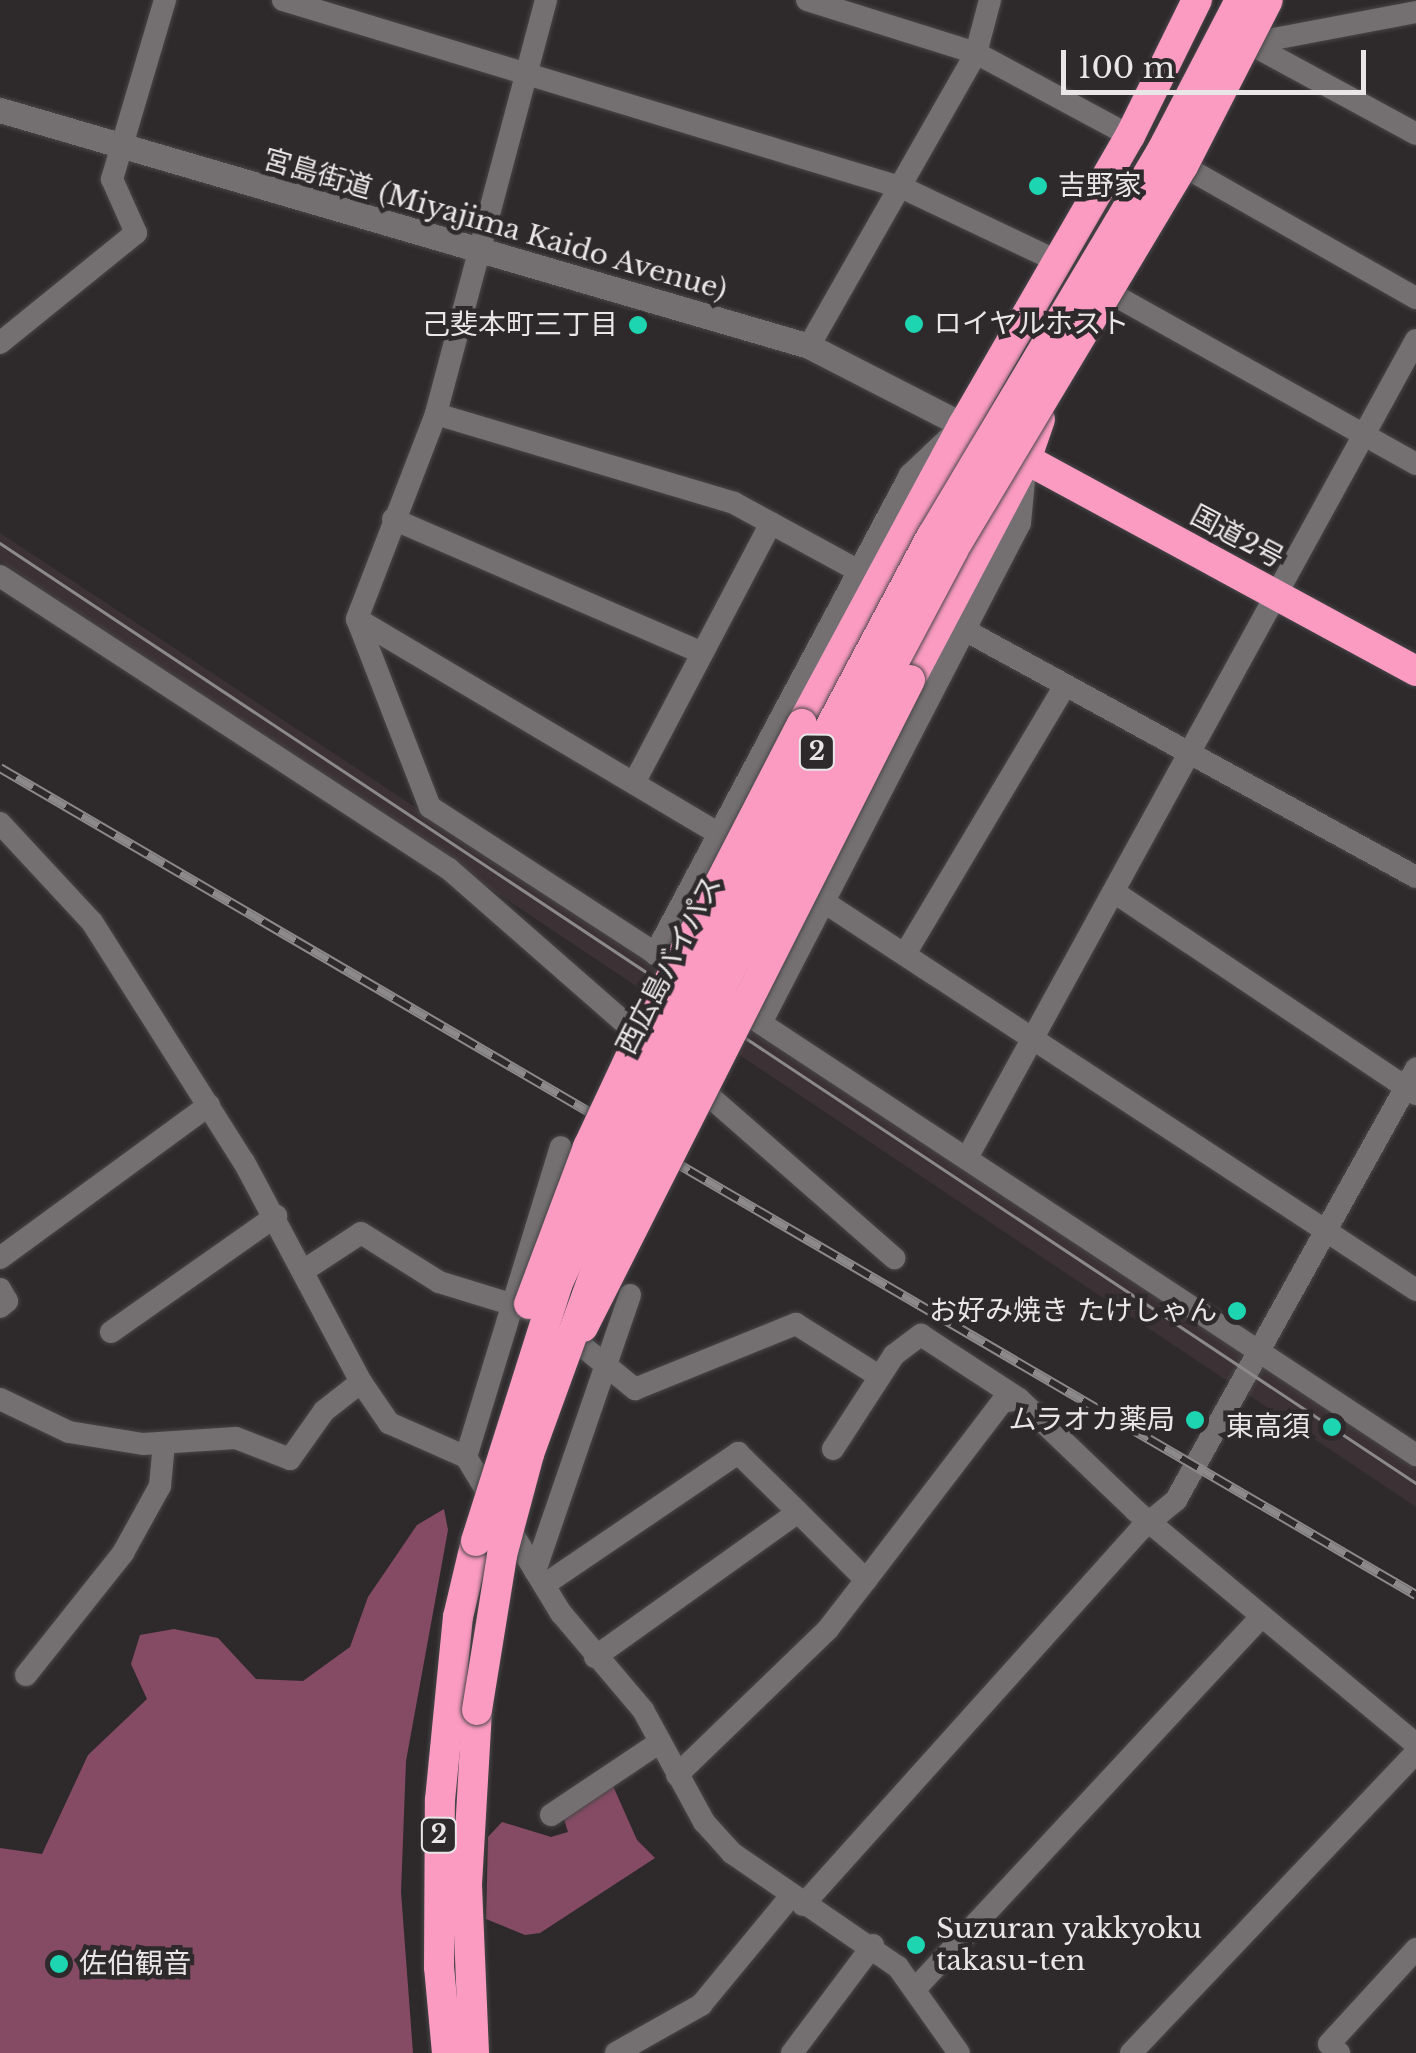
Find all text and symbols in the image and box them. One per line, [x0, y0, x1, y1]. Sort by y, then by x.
scale bar [1066, 30, 1371, 92]
text: 100 m [1078, 49, 1175, 86]
street label: 宮島街道 (Miyajima Kaido Avenue) [259, 143, 731, 307]
place label: 吉野家 [1058, 169, 1142, 203]
marker: 吉野家 [1027, 175, 1049, 197]
place label: ロイヤルホスト [934, 307, 1130, 341]
place label: 己斐本町三丁目 [422, 308, 618, 342]
marker: ロイヤルホスト [903, 313, 925, 335]
marker: 己斐本町三丁目 [627, 314, 649, 336]
street label: 国道2号 [1184, 498, 1290, 576]
road number: 2 [797, 732, 837, 772]
street label: 西広島バイパス [610, 870, 728, 1060]
place label: お好み焼き たけしゃん [929, 1294, 1217, 1328]
marker: お好み焼き たけしゃん [1226, 1300, 1248, 1322]
place label: ムラオカ薬局 [1007, 1403, 1175, 1437]
marker: ムラオカ薬局 [1184, 1409, 1206, 1431]
place label: 東高須 [1226, 1410, 1310, 1444]
marker: 東高須 [1319, 1414, 1345, 1440]
road number: 2 [419, 1815, 459, 1855]
place label: Suzuran yakkyoku takasu-ten [936, 1912, 1203, 1978]
marker: Suzuran yakkyoku takasu-ten [905, 1934, 927, 1956]
place label: 佐伯観音 [79, 1947, 191, 1981]
marker: 佐伯観音 [48, 1953, 70, 1975]

